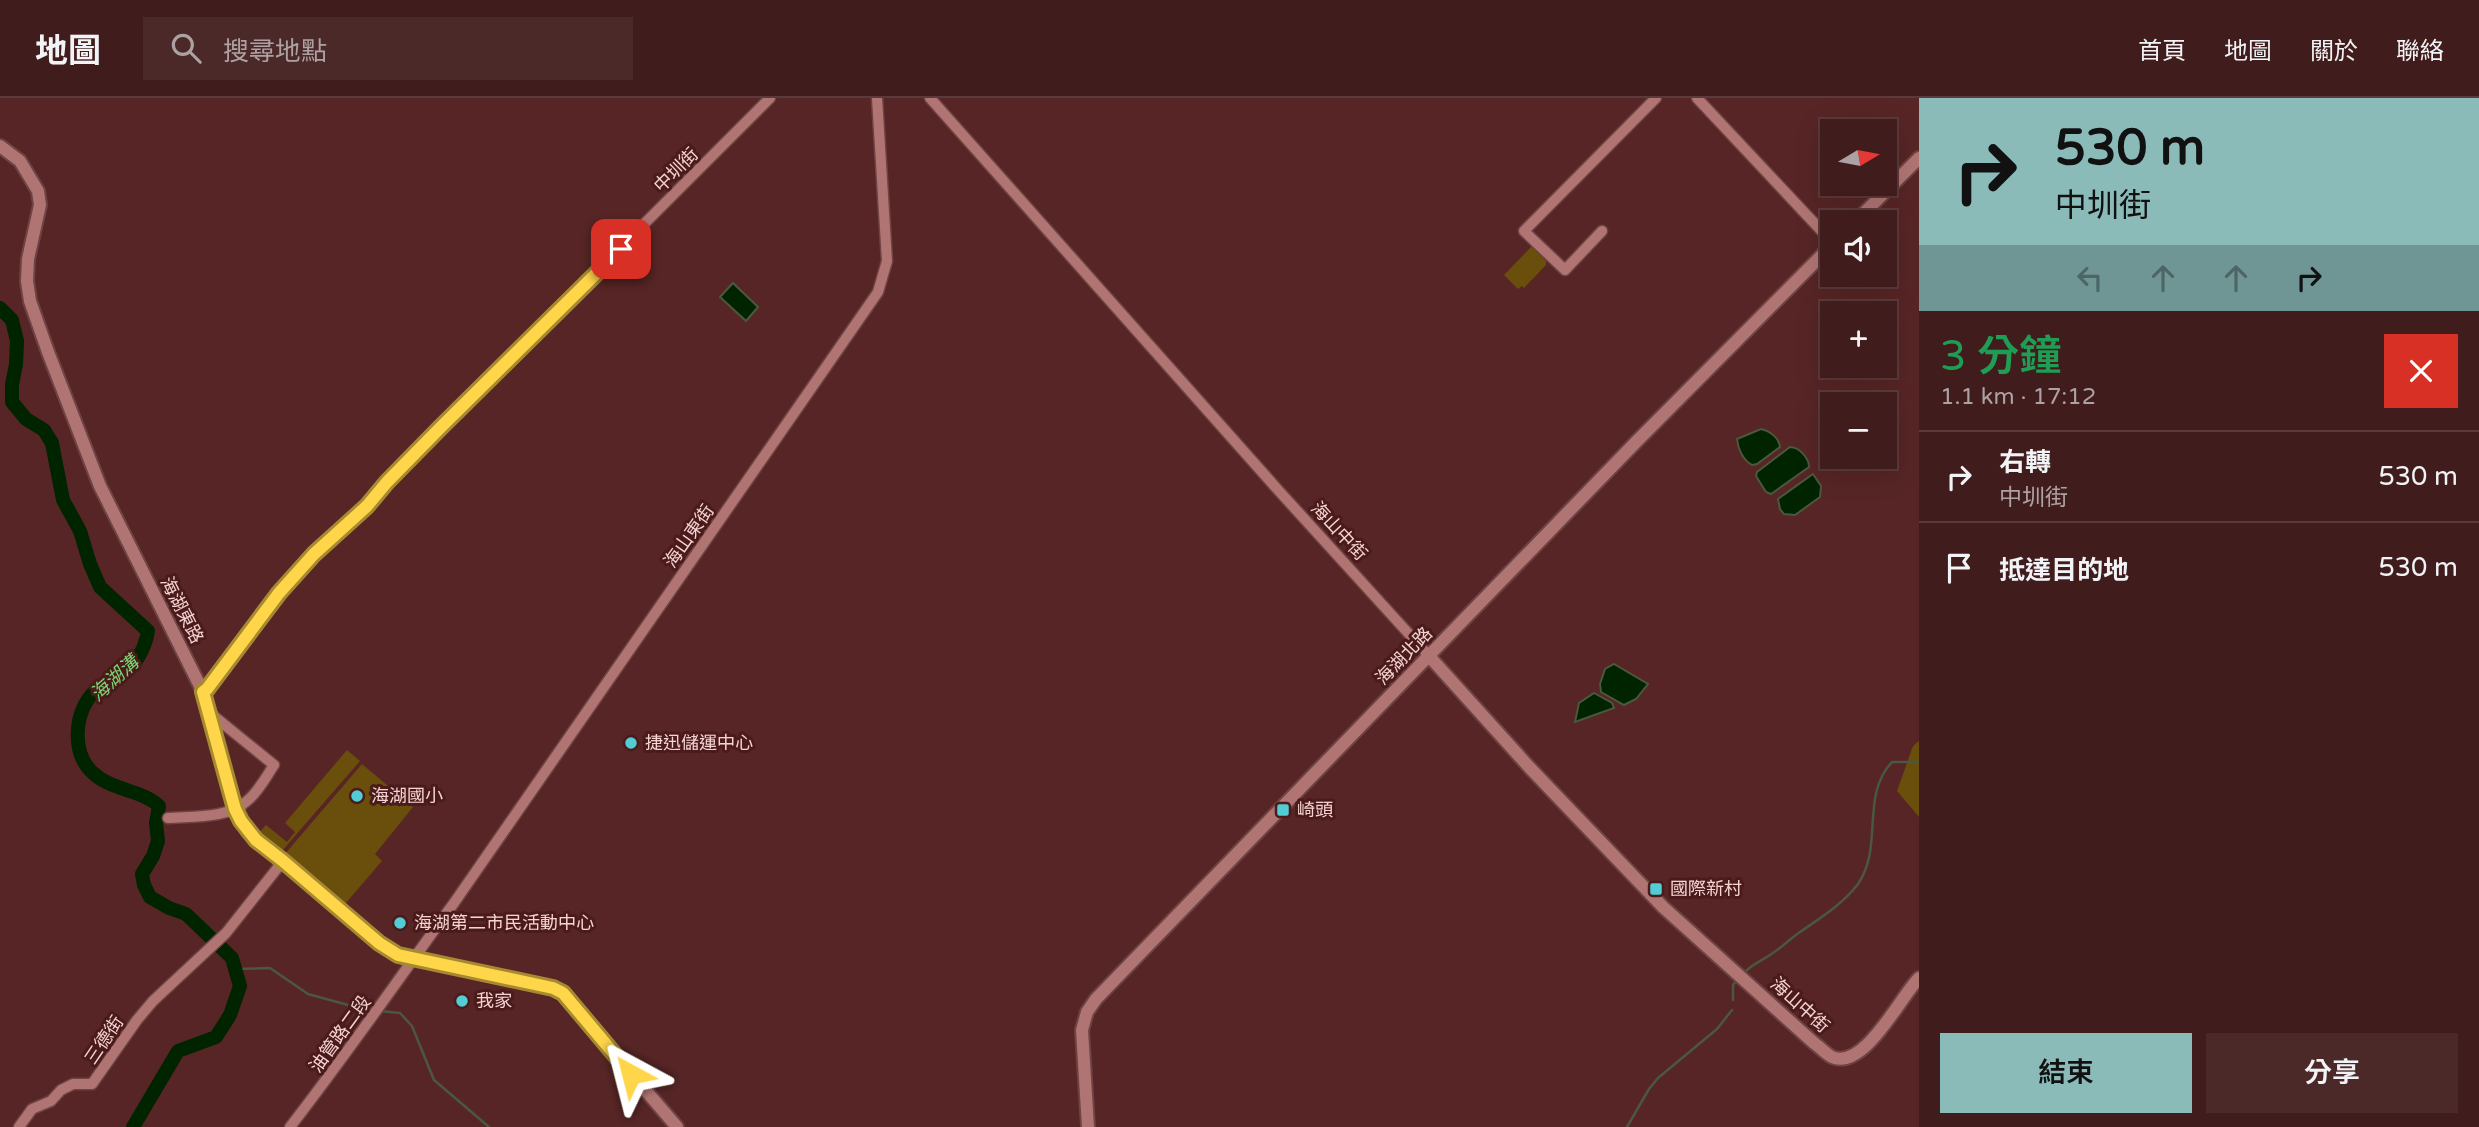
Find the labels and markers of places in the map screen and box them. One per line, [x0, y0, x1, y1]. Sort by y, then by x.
pin [591, 219, 651, 279]
place label: 捷迅儲運中心 [645, 732, 753, 754]
marker: 捷迅儲運中心 [623, 735, 639, 751]
place label: 海湖國小 [371, 785, 443, 807]
marker: 海湖國小 [349, 788, 365, 804]
place label: 崎頭 [1297, 799, 1333, 821]
marker: 崎頭 [1275, 802, 1291, 818]
place label: 國際新村 [1670, 878, 1742, 900]
marker: 國際新村 [1648, 881, 1664, 897]
place label: 海湖第二市民活動中心 [414, 912, 594, 934]
marker: 海湖第二市民活動中心 [392, 915, 408, 931]
place label: 我家 [476, 990, 512, 1012]
marker: 我家 [454, 993, 470, 1009]

